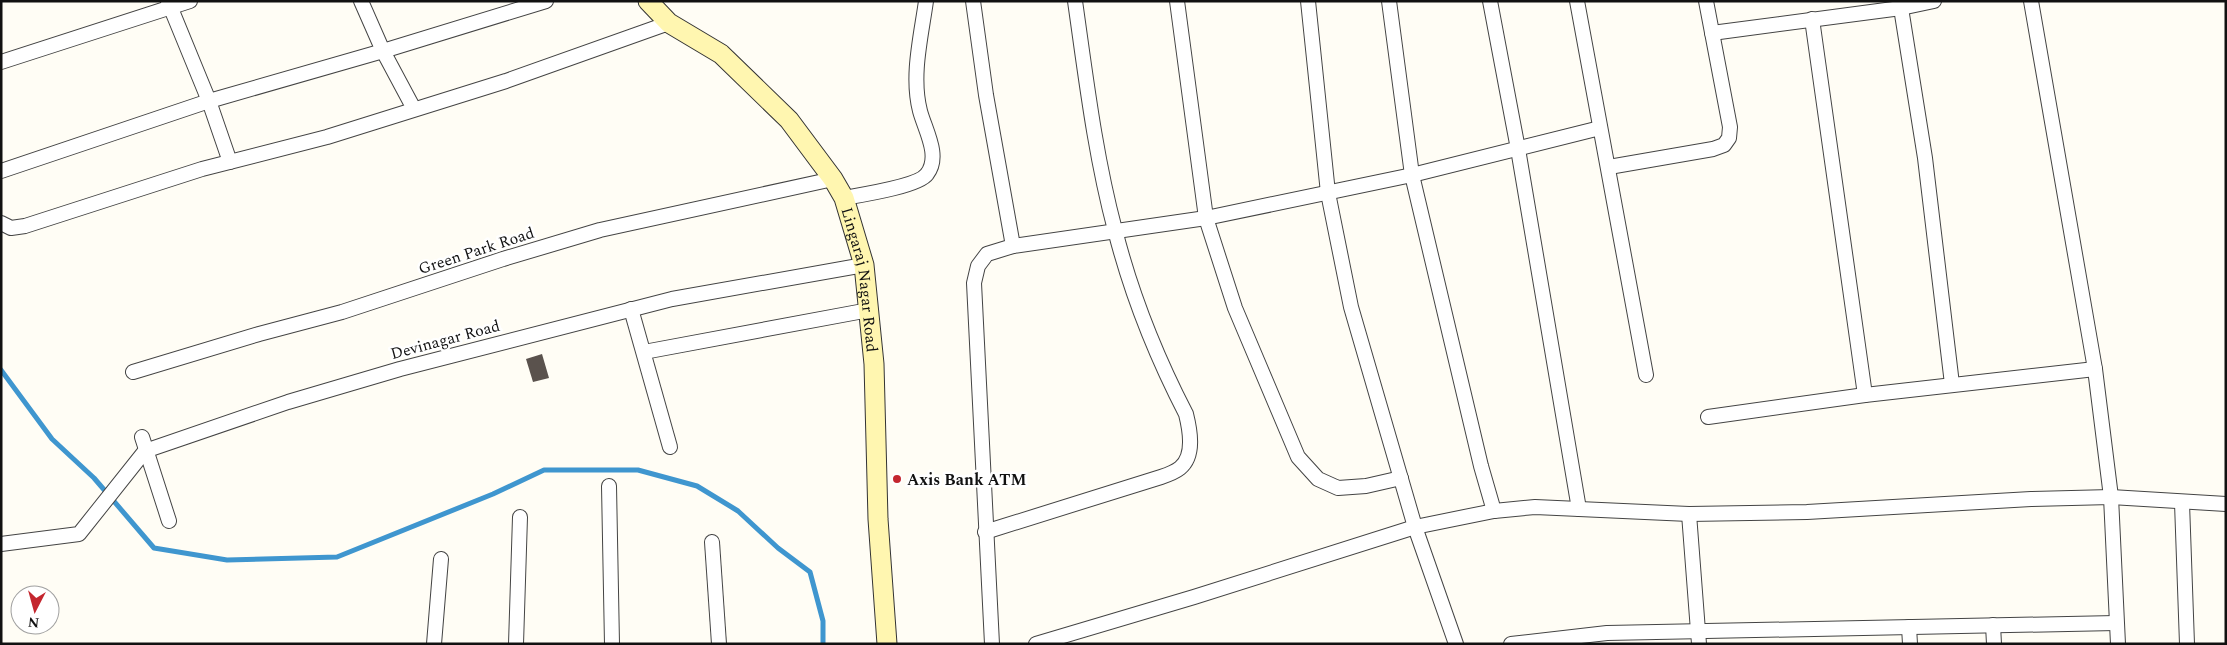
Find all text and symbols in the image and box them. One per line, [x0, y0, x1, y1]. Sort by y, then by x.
street label: Lingaraj Nagar Road [834, 204, 884, 353]
street label: Green Park Road [415, 221, 537, 281]
street label: Devinagar Road [388, 314, 503, 366]
place label: Axis Bank ATM [907, 468, 1027, 492]
marker: Axis Bank ATM [891, 473, 903, 485]
north arrow [10, 585, 60, 635]
text: N [27, 611, 40, 633]

